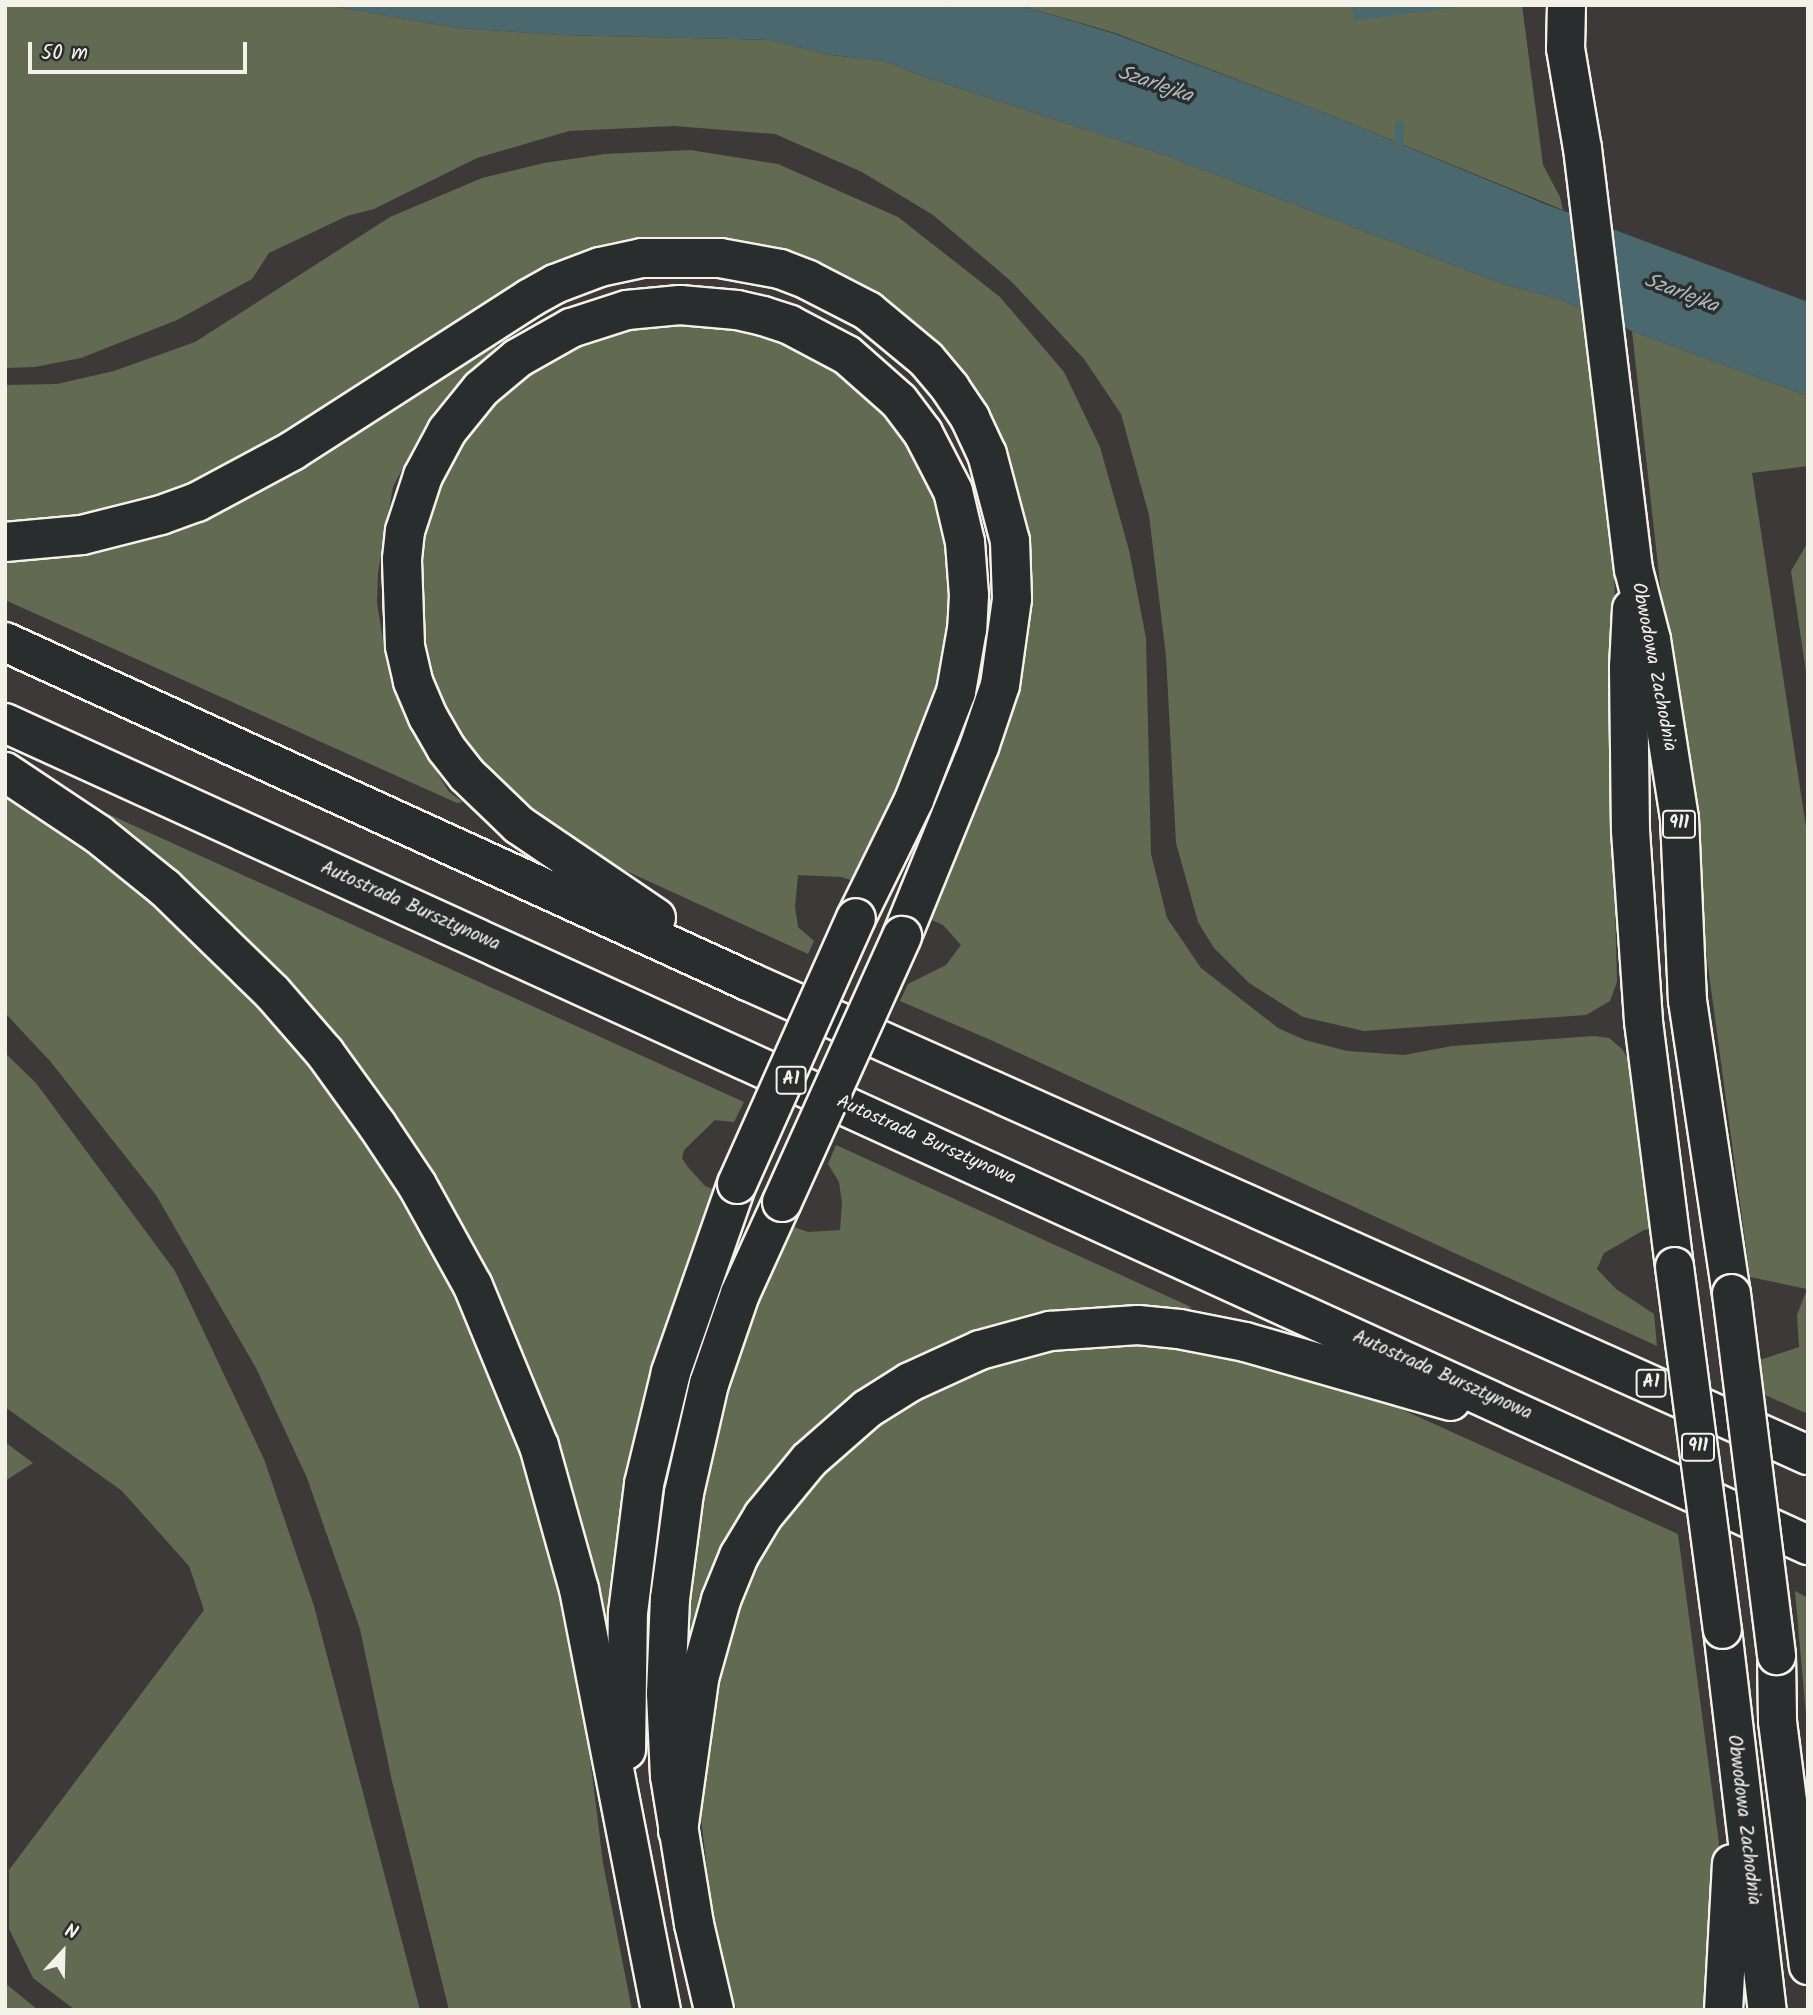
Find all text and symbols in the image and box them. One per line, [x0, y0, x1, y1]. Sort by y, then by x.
scale bar [32, 28, 250, 72]
text: 50 m [41, 37, 88, 70]
water label: Szarlejka [1115, 61, 1195, 109]
water label: Szarlejka [1641, 268, 1721, 320]
street label: Obwodowa Zachodnia [1625, 581, 1681, 753]
road number: 911 [1662, 810, 1696, 838]
street label: Autostrada Bursztynowa [317, 857, 503, 957]
road number: A1 [775, 1065, 807, 1094]
street label: Autostrada Bursztynowa [833, 1091, 1019, 1191]
street label: Autostrada Bursztynowa [1349, 1326, 1535, 1426]
road number: A1 [1635, 1368, 1667, 1398]
road number: 911 [1680, 1432, 1716, 1462]
street label: Obwodowa Zachodnia [1721, 1734, 1765, 1906]
text: N [60, 1916, 82, 1949]
north arrow [28, 1917, 98, 1987]

